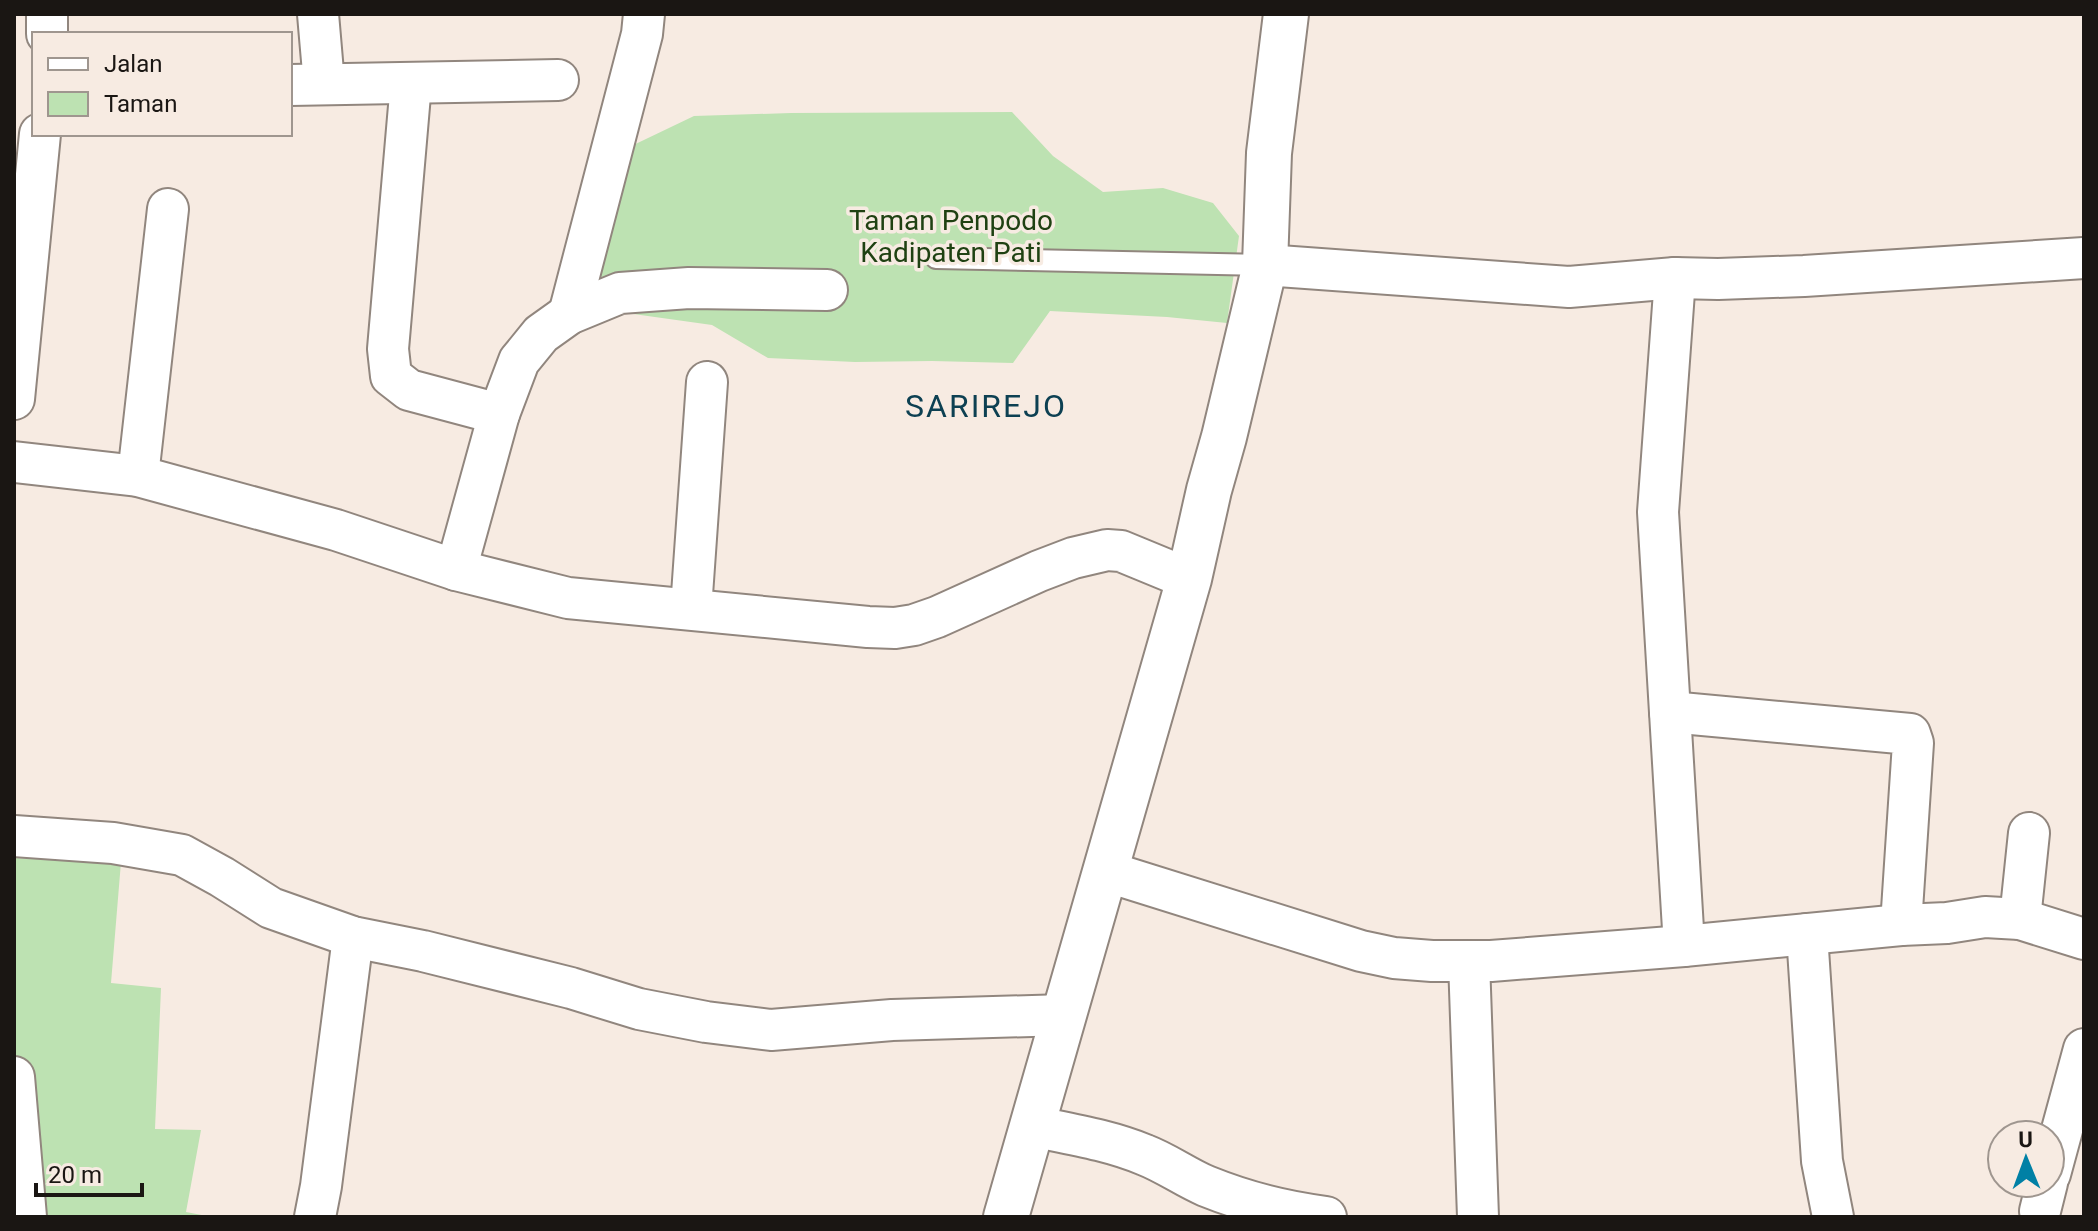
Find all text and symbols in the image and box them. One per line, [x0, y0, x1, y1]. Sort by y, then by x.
legend [32, 32, 292, 136]
text: Jalan [104, 50, 162, 78]
text: Taman [104, 90, 177, 118]
park label: Taman Penpodo Kadipaten Pati [849, 204, 1053, 269]
district label: SARIREJO [905, 387, 1067, 425]
north arrow [1986, 1119, 2066, 1199]
text: U [2018, 1127, 2033, 1152]
scale bar [36, 1147, 142, 1197]
text: 20 m [48, 1161, 102, 1189]

